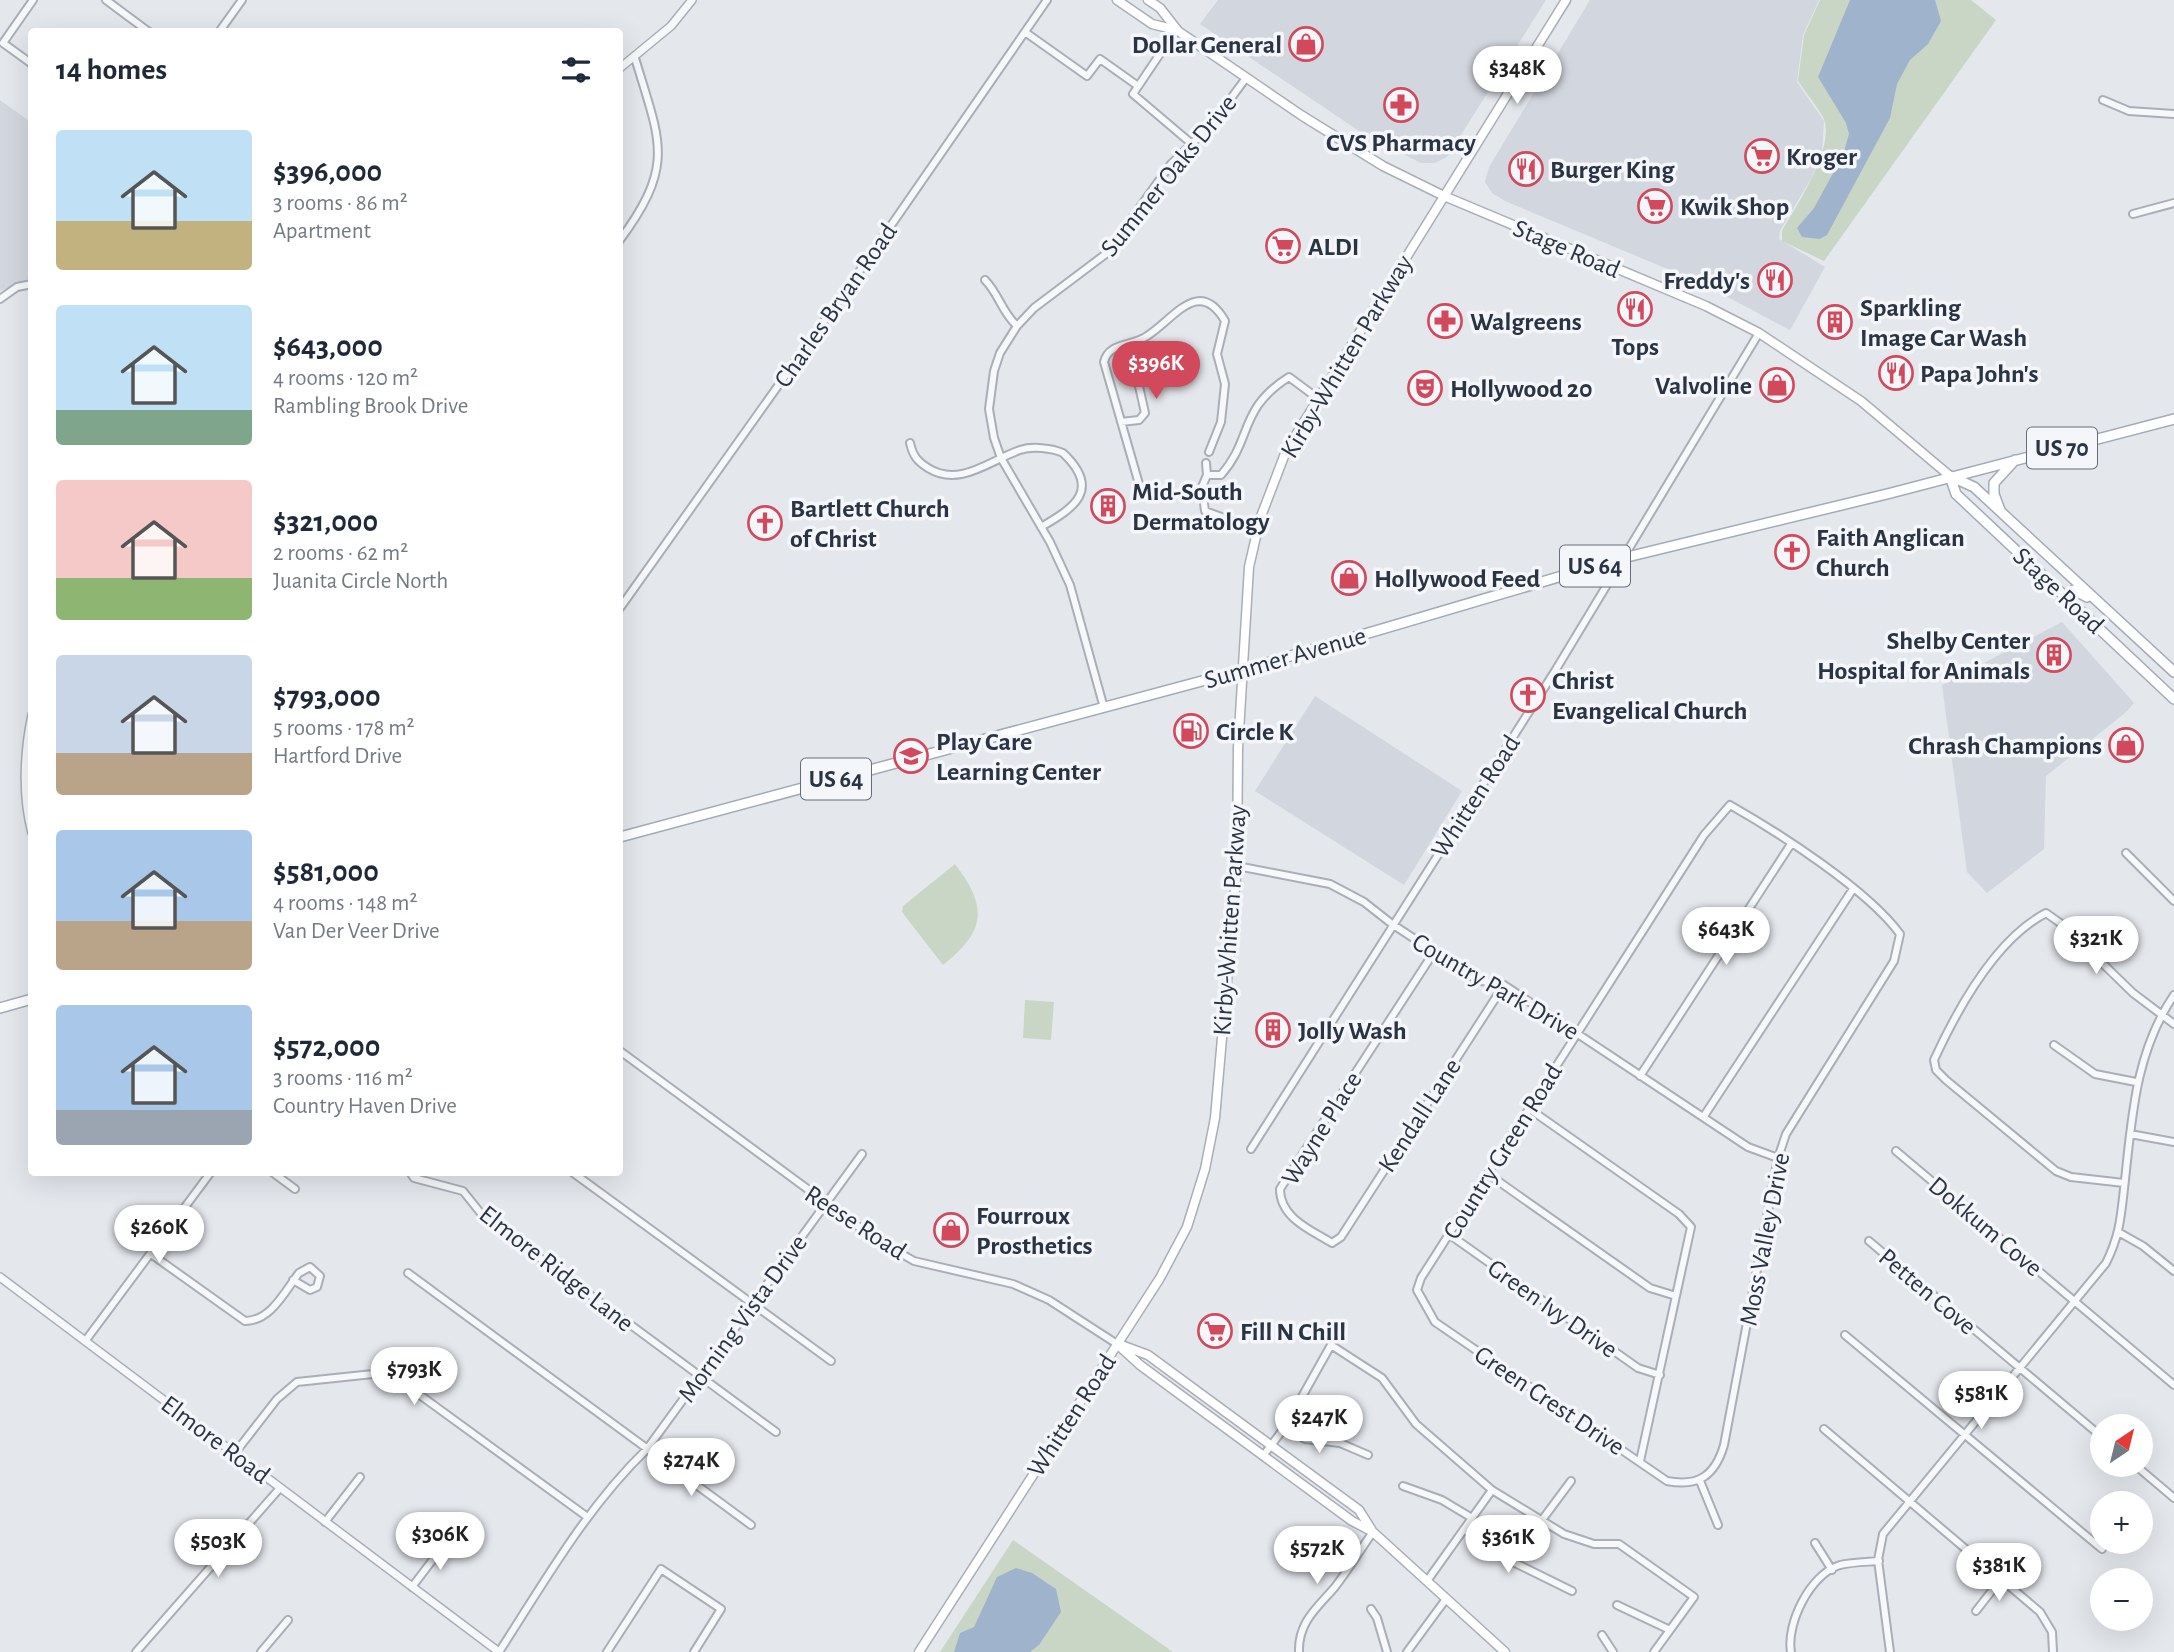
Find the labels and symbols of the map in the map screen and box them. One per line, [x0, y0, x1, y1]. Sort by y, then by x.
shop icon: Dollar General [1287, 25, 1325, 63]
place label: Dollar General [1132, 32, 1282, 58]
pin: $348K [1468, 46, 1566, 106]
pharmacy icon: CVS Pharmacy [1382, 86, 1420, 124]
street label: Summer Oaks Drive [1096, 90, 1242, 261]
place label: CVS Pharmacy [1326, 130, 1476, 156]
supermarket icon: Kroger [1743, 137, 1781, 175]
place label: Kroger [1786, 144, 1857, 170]
restaurant icon: Burger King [1507, 150, 1545, 188]
place label: Burger King [1550, 157, 1675, 183]
supermarket icon: Kwik Shop [1636, 187, 1674, 225]
place label: Kwik Shop [1680, 194, 1789, 220]
street label: Stage Road [1509, 215, 1624, 283]
street label: Charles Bryan Road [770, 219, 902, 392]
supermarket icon: ALDI [1264, 227, 1302, 265]
place label: ALDI [1308, 234, 1359, 260]
street label: Kirby-Whitten Parkway [1276, 251, 1418, 462]
restaurant icon: Freddy's [1756, 261, 1794, 299]
place label: Freddy's [1663, 268, 1750, 294]
restaurant icon: Tops [1616, 290, 1654, 328]
place label: Sparkling Image Car Wash [1860, 295, 2027, 351]
pharmacy icon: Walgreens [1426, 302, 1464, 340]
building icon: Sparkling Image Car Wash [1816, 303, 1854, 341]
place label: Walgreens [1470, 309, 1582, 335]
place label: Tops [1611, 334, 1659, 360]
pin: $396K [1107, 342, 1205, 401]
restaurant icon: Papa John's [1877, 354, 1915, 392]
place label: Papa John's [1920, 361, 2039, 387]
shop icon: Valvoline [1758, 366, 1796, 404]
theatre icon: Hollywood 20 [1406, 369, 1444, 407]
place label: Valvoline [1655, 373, 1752, 399]
place label: Hollywood 20 [1450, 376, 1593, 402]
road number: US 70 [2027, 428, 2097, 468]
place label: Mid-South Dermatology [1132, 479, 1270, 535]
building icon: Mid-South Dermatology [1089, 487, 1127, 525]
place label: Bartlett Church of Christ [790, 496, 950, 552]
church icon: Bartlett Church of Christ [746, 504, 784, 542]
place label: Faith Anglican Church [1816, 525, 1965, 581]
church icon: Faith Anglican Church [1773, 533, 1811, 571]
street label: Stage Road [2008, 543, 2109, 639]
road number: US 64 [1560, 546, 1630, 586]
shop icon: Hollywood Feed [1330, 559, 1368, 597]
place label: Hollywood Feed [1374, 566, 1541, 592]
street label: Summer Avenue [1201, 622, 1369, 693]
place label: Shelby Center Hospital for Animals [1817, 628, 2030, 684]
building icon: Shelby Center Hospital for Animals [2035, 636, 2073, 674]
place label: Christ Evangelical Church [1552, 668, 1747, 724]
church icon: Christ Evangelical Church [1509, 676, 1547, 714]
fuel station icon: Circle K [1172, 712, 1210, 750]
place label: Circle K [1216, 719, 1294, 745]
shop icon: Chrash Champions [2107, 726, 2145, 764]
place label: Play Care Learning Center [936, 729, 1101, 785]
street label: Whitten Road [1427, 731, 1525, 863]
place label: Chrash Champions [1908, 733, 2102, 759]
school or university icon: Play Care Learning Center [892, 737, 930, 775]
road number: US 64 [801, 758, 871, 800]
street label: Kirby-Whitten Parkway [1209, 804, 1251, 1036]
pin: $643K [1677, 908, 1775, 967]
pin: $321K [2047, 916, 2145, 976]
street label: Country Park Drive [1408, 929, 1583, 1045]
building icon: Jolly Wash [1254, 1011, 1292, 1049]
place label: Jolly Wash [1298, 1018, 1407, 1044]
street label: Kendall Lane [1374, 1054, 1466, 1177]
street label: Country Green Road [1438, 1059, 1567, 1244]
street label: Wayne Place [1277, 1067, 1367, 1190]
street label: Moss Valley Drive [1735, 1150, 1795, 1328]
street label: Dokkum Cove [1924, 1172, 2047, 1282]
street label: Reese Road [800, 1181, 911, 1265]
street label: Elmore Ridge Lane [474, 1201, 638, 1337]
place label: Fourroux Prosthetics [976, 1203, 1093, 1259]
pin: $260K [110, 1206, 208, 1265]
shop icon: Fourroux Prosthetics [932, 1211, 970, 1249]
street label: Morning Vista Drive [673, 1230, 812, 1407]
street label: Petten Cove [1874, 1244, 1981, 1340]
street label: Green Ivy Drive [1483, 1255, 1622, 1363]
supermarket icon: Fill N Chill [1196, 1312, 1234, 1350]
place label: Fill N Chill [1240, 1319, 1346, 1345]
street label: Green Crest Drive [1470, 1341, 1629, 1460]
pin: $793K [365, 1348, 463, 1407]
street label: Whitten Road [1023, 1350, 1121, 1482]
pin: $581K [1932, 1372, 2030, 1431]
street label: Elmore Road [156, 1391, 275, 1489]
pin: $247K [1270, 1396, 1368, 1455]
north arrow [2090, 1414, 2152, 1477]
pin: $274K [642, 1438, 740, 1498]
pin: $306K [391, 1512, 489, 1572]
pin: $361K [1459, 1516, 1557, 1575]
pin: $503K [169, 1520, 267, 1579]
pin: $572K [1268, 1526, 1366, 1586]
pin: $381K [1950, 1544, 2048, 1603]

